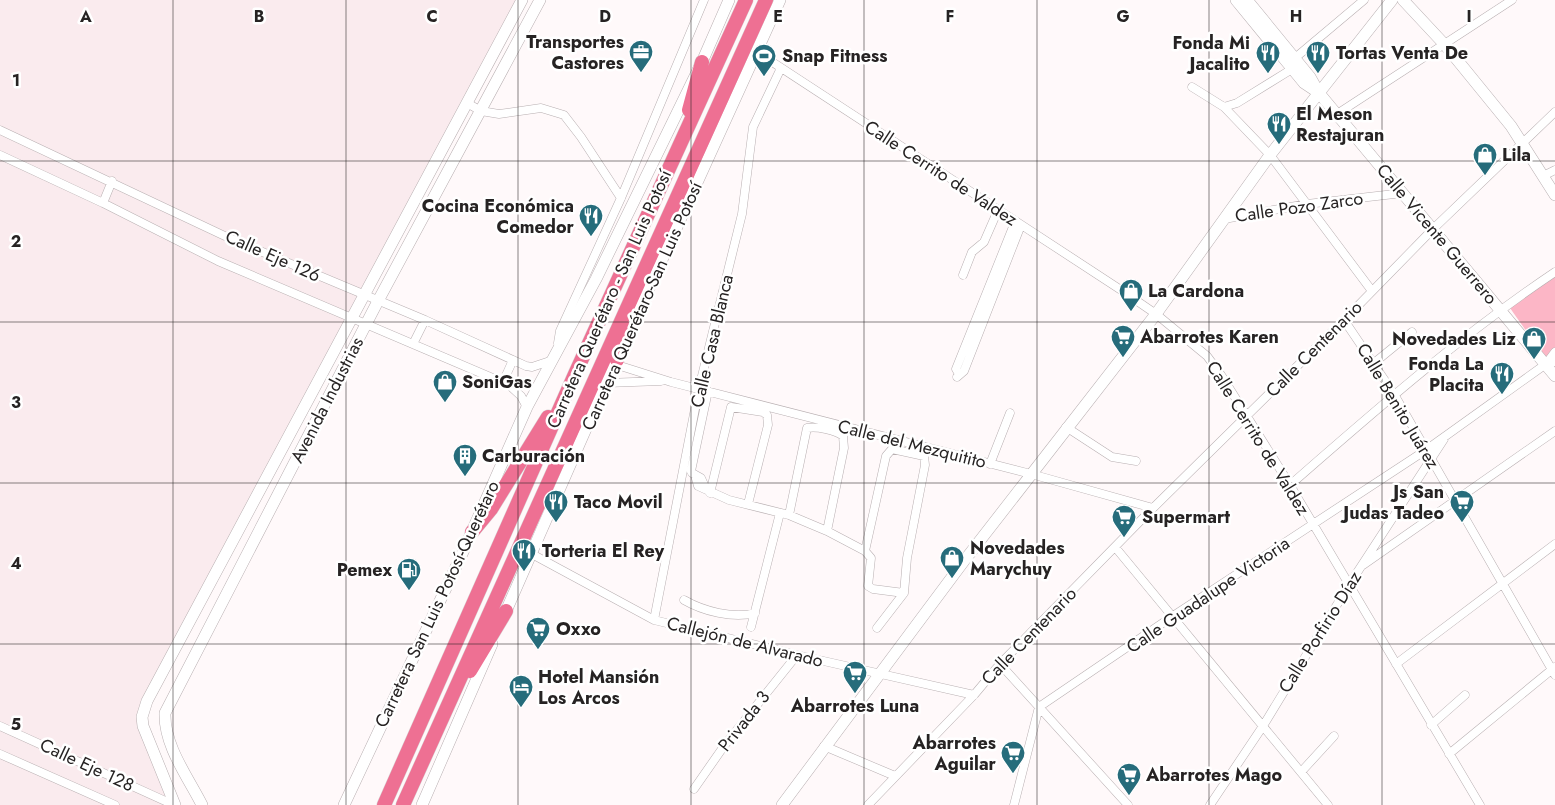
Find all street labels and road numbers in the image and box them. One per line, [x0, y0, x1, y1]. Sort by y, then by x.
street label: Calle Cerrito de Valdez [860, 114, 1023, 233]
street label: Calle Vicente Guerrero [1370, 158, 1504, 310]
street label: Carretera Querétaro - San Luis Potosí [540, 164, 678, 433]
street label: Carretera Querétaro-San Luis Potosí [575, 176, 709, 435]
street label: Calle Pozo Zarco [1233, 185, 1365, 229]
street label: Calle Eje 126 [221, 223, 325, 289]
street label: Calle Casa Blanca [684, 272, 740, 410]
street label: Calle Centenario [1260, 295, 1368, 403]
street label: Avenida Industrias [284, 333, 370, 467]
street label: Calle Benito Juárez [1350, 338, 1446, 474]
street label: Calle Cerrito de Valdez [1200, 356, 1316, 521]
street label: Calle del Mezquitito [835, 413, 989, 475]
street label: Carretera San Luis Potosí-Querétaro [368, 476, 506, 732]
street label: Calle Guadalupe Victoria [1121, 530, 1295, 660]
street label: Calle Porfirio Díaz [1272, 566, 1368, 698]
street label: Calle Centenario [975, 581, 1083, 691]
street label: Callejón de Alvarado [664, 610, 826, 674]
street label: Privada 3 [712, 685, 776, 757]
street label: Calle Eje 128 [36, 732, 138, 798]

